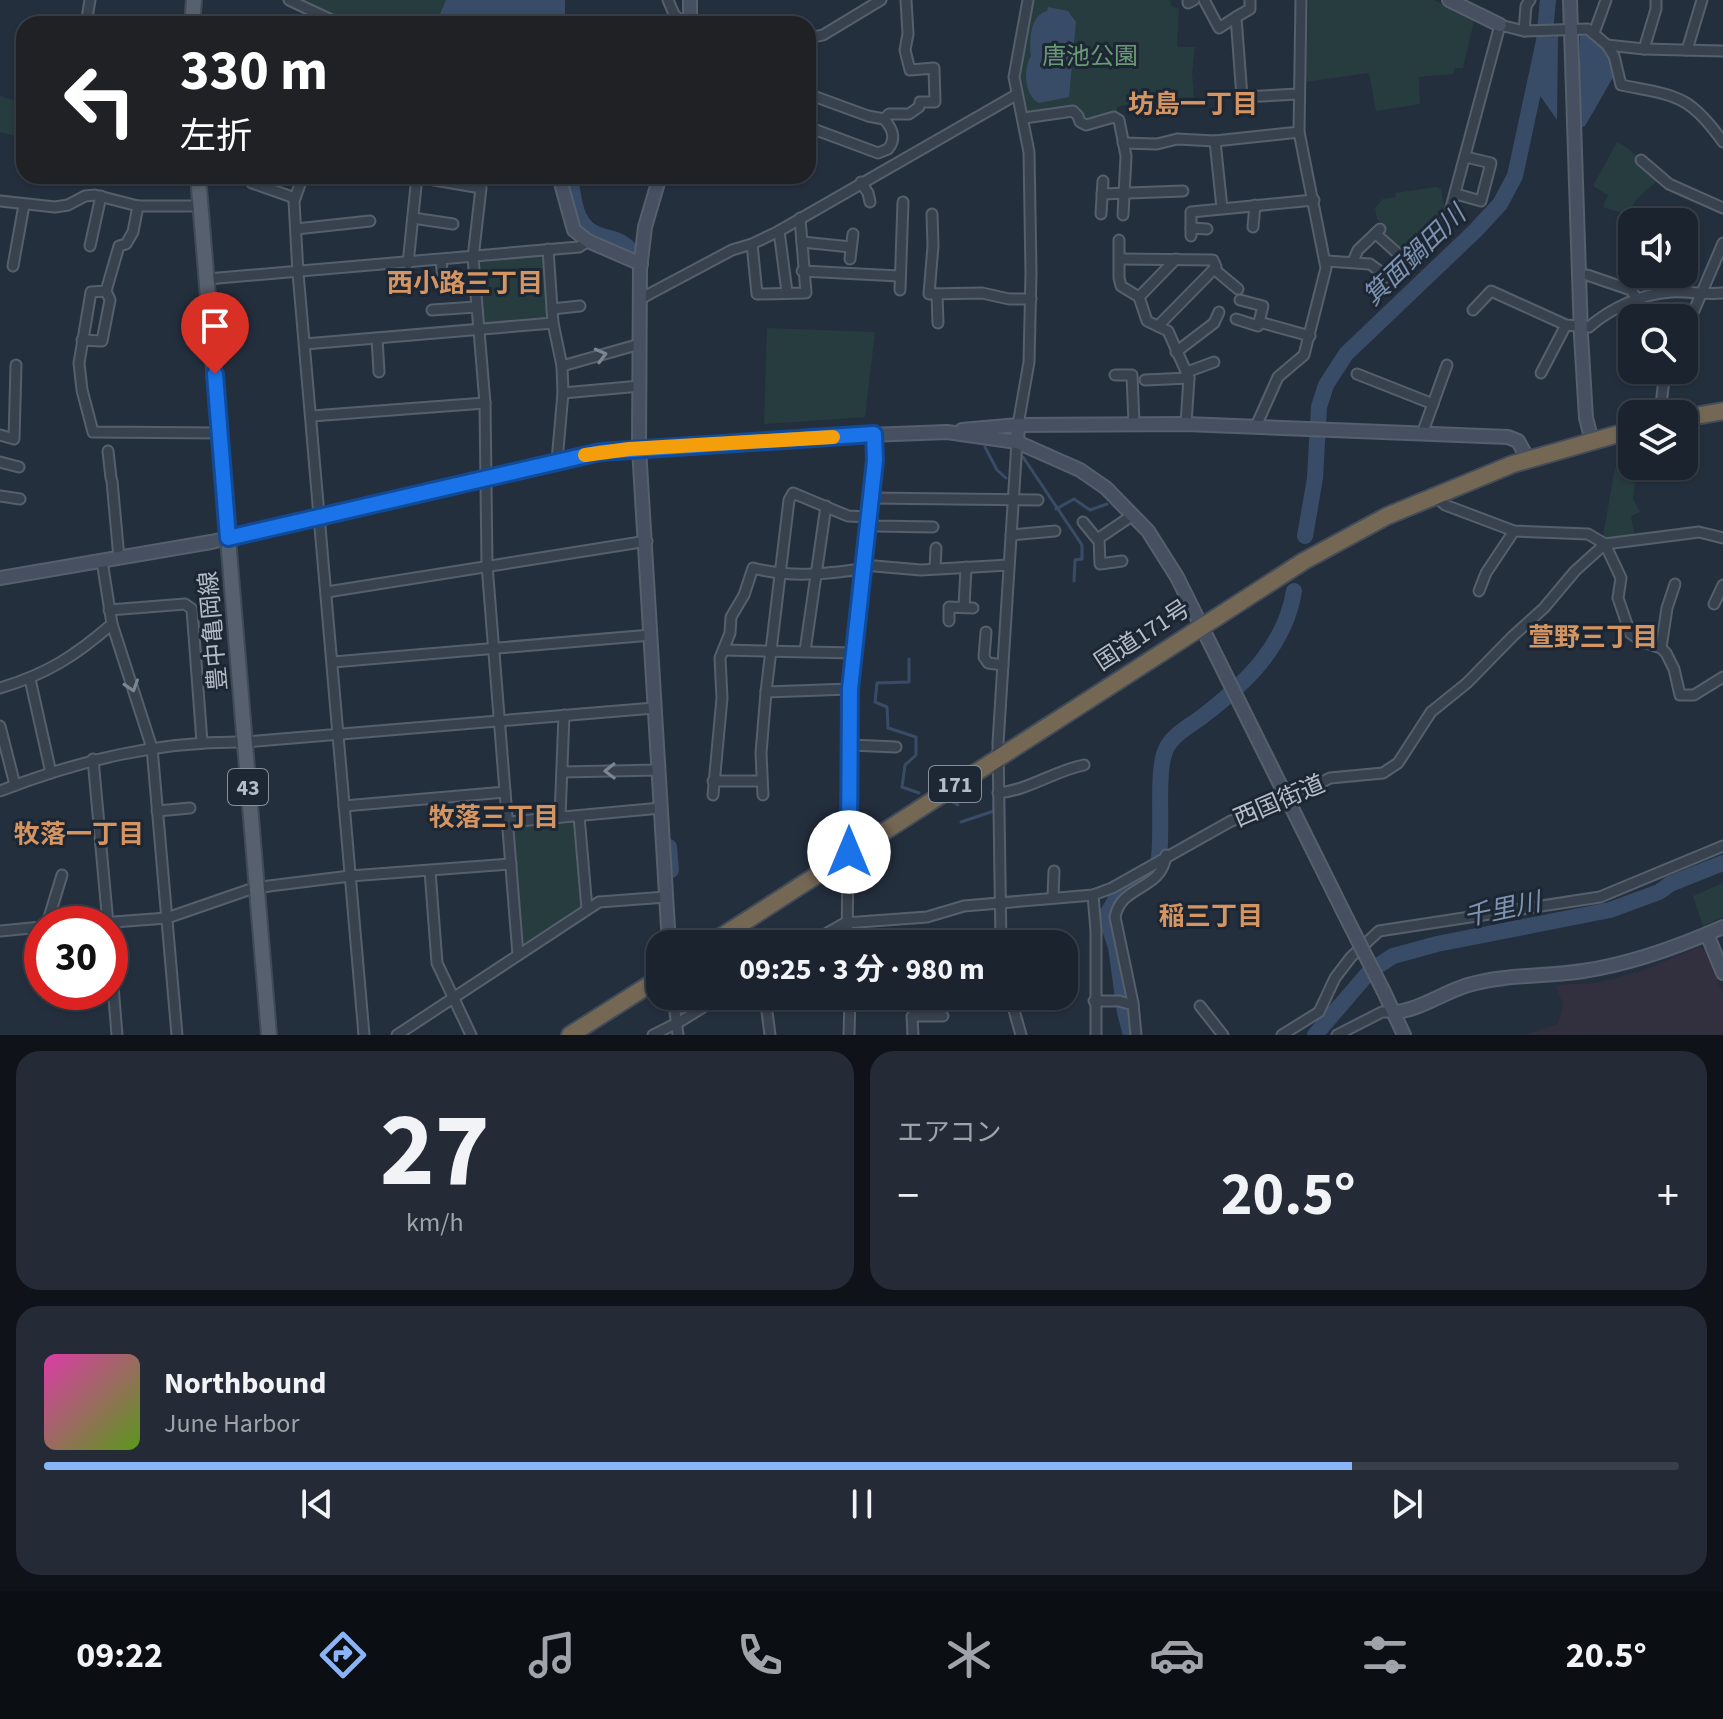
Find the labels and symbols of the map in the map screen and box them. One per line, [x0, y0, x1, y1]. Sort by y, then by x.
park label: 唐池公園 [1042, 39, 1138, 74]
district label: 坊島一丁目 [1128, 86, 1258, 123]
water label: 箕面鍋田川 [1355, 195, 1476, 314]
district label: 西小路三丁目 [387, 265, 543, 302]
pin [181, 292, 249, 374]
one-way arrow [593, 348, 607, 364]
street label: 豊中亀岡線 [191, 570, 236, 692]
street label: 国道171号 [1088, 591, 1197, 679]
district label: 萱野三丁目 [1528, 619, 1658, 656]
one-way arrow [123, 679, 139, 692]
one-way arrow [603, 762, 616, 779]
road number: 171 [929, 766, 981, 802]
street label: 西国街道 [1228, 767, 1330, 836]
road number: 43 [228, 769, 268, 805]
district label: 牧落三丁目 [429, 799, 559, 836]
position arrow [807, 810, 891, 894]
district label: 牧落一丁目 [14, 816, 144, 853]
water label: 千里川 [1460, 883, 1547, 936]
district label: 稲三丁目 [1159, 898, 1263, 935]
speed limit sign: 30 [24, 906, 128, 1010]

